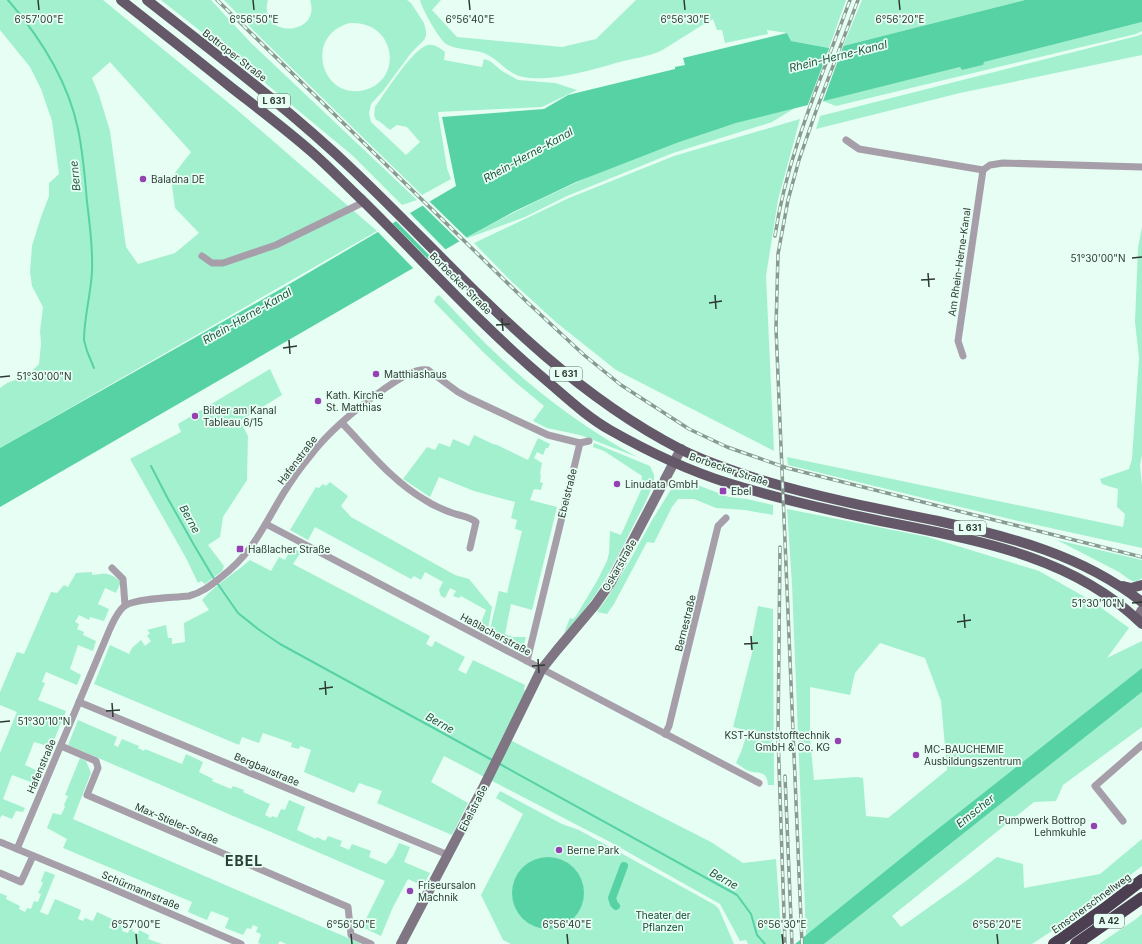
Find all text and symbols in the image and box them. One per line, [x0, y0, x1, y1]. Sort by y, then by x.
text: 6°57'00"E [15, 13, 63, 25]
text: 6°56'50"E [229, 13, 279, 25]
text: 6°56'40"E [446, 13, 494, 25]
text: 6°56'30"E [660, 13, 710, 25]
text: 6°56'20"E [875, 13, 925, 25]
street label: Bottroper Straße [201, 26, 270, 84]
water label: Rhein-Herne-Kanal [788, 37, 889, 75]
road number: L 631 [258, 94, 290, 108]
water label: Rhein-Herne-Kanal [481, 124, 576, 185]
water label: Berne [66, 160, 84, 192]
place label: Baladna DE [151, 173, 205, 185]
marker: Baladna DE [138, 174, 148, 184]
street label: Am Rhein-Herne-Kanal [945, 207, 973, 317]
street label: Borbecker Straße [427, 249, 495, 317]
text: 51°30'00"N [1071, 252, 1126, 264]
water label: Rhein-Herne-Kanal [200, 285, 294, 347]
road number: L 631 [550, 367, 582, 381]
place label: Matthiashaus [384, 368, 447, 380]
marker: Matthiashaus [371, 369, 381, 379]
text: 51°30'00"N [17, 370, 72, 382]
place label: Kath. Kirche St. Matthias [326, 389, 384, 413]
marker: Kath. Kirche St. Matthias [313, 396, 323, 406]
place label: Bilder am Kanal Tableau 6/15 [203, 404, 276, 428]
marker: Bilder am Kanal Tableau 6/15 [190, 411, 200, 421]
street label: Hafenstraße [275, 433, 319, 487]
street label: Borbecker Straße [688, 450, 770, 488]
street label: Ebelstraße [555, 467, 579, 519]
place label: Linudata GmbH [625, 478, 698, 490]
marker: Linudata GmbH [612, 479, 622, 489]
place label: Ebel [731, 485, 751, 497]
marker: Ebel [718, 486, 728, 496]
water label: Berne [176, 502, 204, 536]
road number: L 631 [954, 521, 986, 535]
street label: Oskarstraße [599, 537, 639, 593]
place label: Haßlacher Straße [248, 543, 331, 555]
marker: Haßlacher Straße [235, 544, 245, 554]
street label: Bernestraße [672, 593, 698, 653]
text: 51°30'10"N [1072, 597, 1124, 609]
street label: Haßlacherstraße [459, 610, 534, 658]
water label: Berne [423, 709, 457, 737]
text: 51°30'10"N [18, 715, 70, 727]
place label: KST-Kunststofftechnik GmbH & Co. KG [724, 729, 831, 753]
marker: KST-Kunststofftechnik GmbH & Co. KG [833, 736, 843, 746]
street label: Hafenstraße [24, 737, 58, 795]
place label: MC-BAUCHEMIE Ausbildungszentrum [924, 743, 1021, 767]
street label: Bergbaustraße [233, 750, 302, 788]
marker: MC-BAUCHEMIE Ausbildungszentrum [911, 750, 921, 760]
street label: Ebelstraße [456, 783, 490, 833]
water label: Emscher [953, 791, 998, 831]
street label: Max-Stieler-Straße [133, 800, 221, 846]
place label: Pumpwerk Bottrop Lehmkuhle [998, 814, 1086, 838]
marker: Pumpwerk Bottrop Lehmkuhle [1089, 821, 1099, 831]
place label: Berne Park [567, 844, 620, 856]
marker: Berne Park [554, 845, 564, 855]
district label: EBEL [225, 852, 263, 869]
water label: Berne [707, 865, 741, 893]
street label: Schürmannstraße [100, 868, 182, 912]
street label: Emscherschnellweg [1049, 870, 1133, 936]
place label: Friseursalon Machnik [418, 879, 476, 903]
marker: Friseursalon Machnik [405, 886, 415, 896]
park label: Theater der Pflanzen [635, 909, 691, 933]
road number: A 42 [1094, 914, 1124, 928]
text: 6°57'00"E [112, 918, 160, 930]
text: 6°56'50"E [326, 918, 376, 930]
text: 6°56'40"E [543, 918, 591, 930]
text: 6°56'30"E [757, 918, 807, 930]
text: 6°56'20"E [972, 918, 1022, 930]

